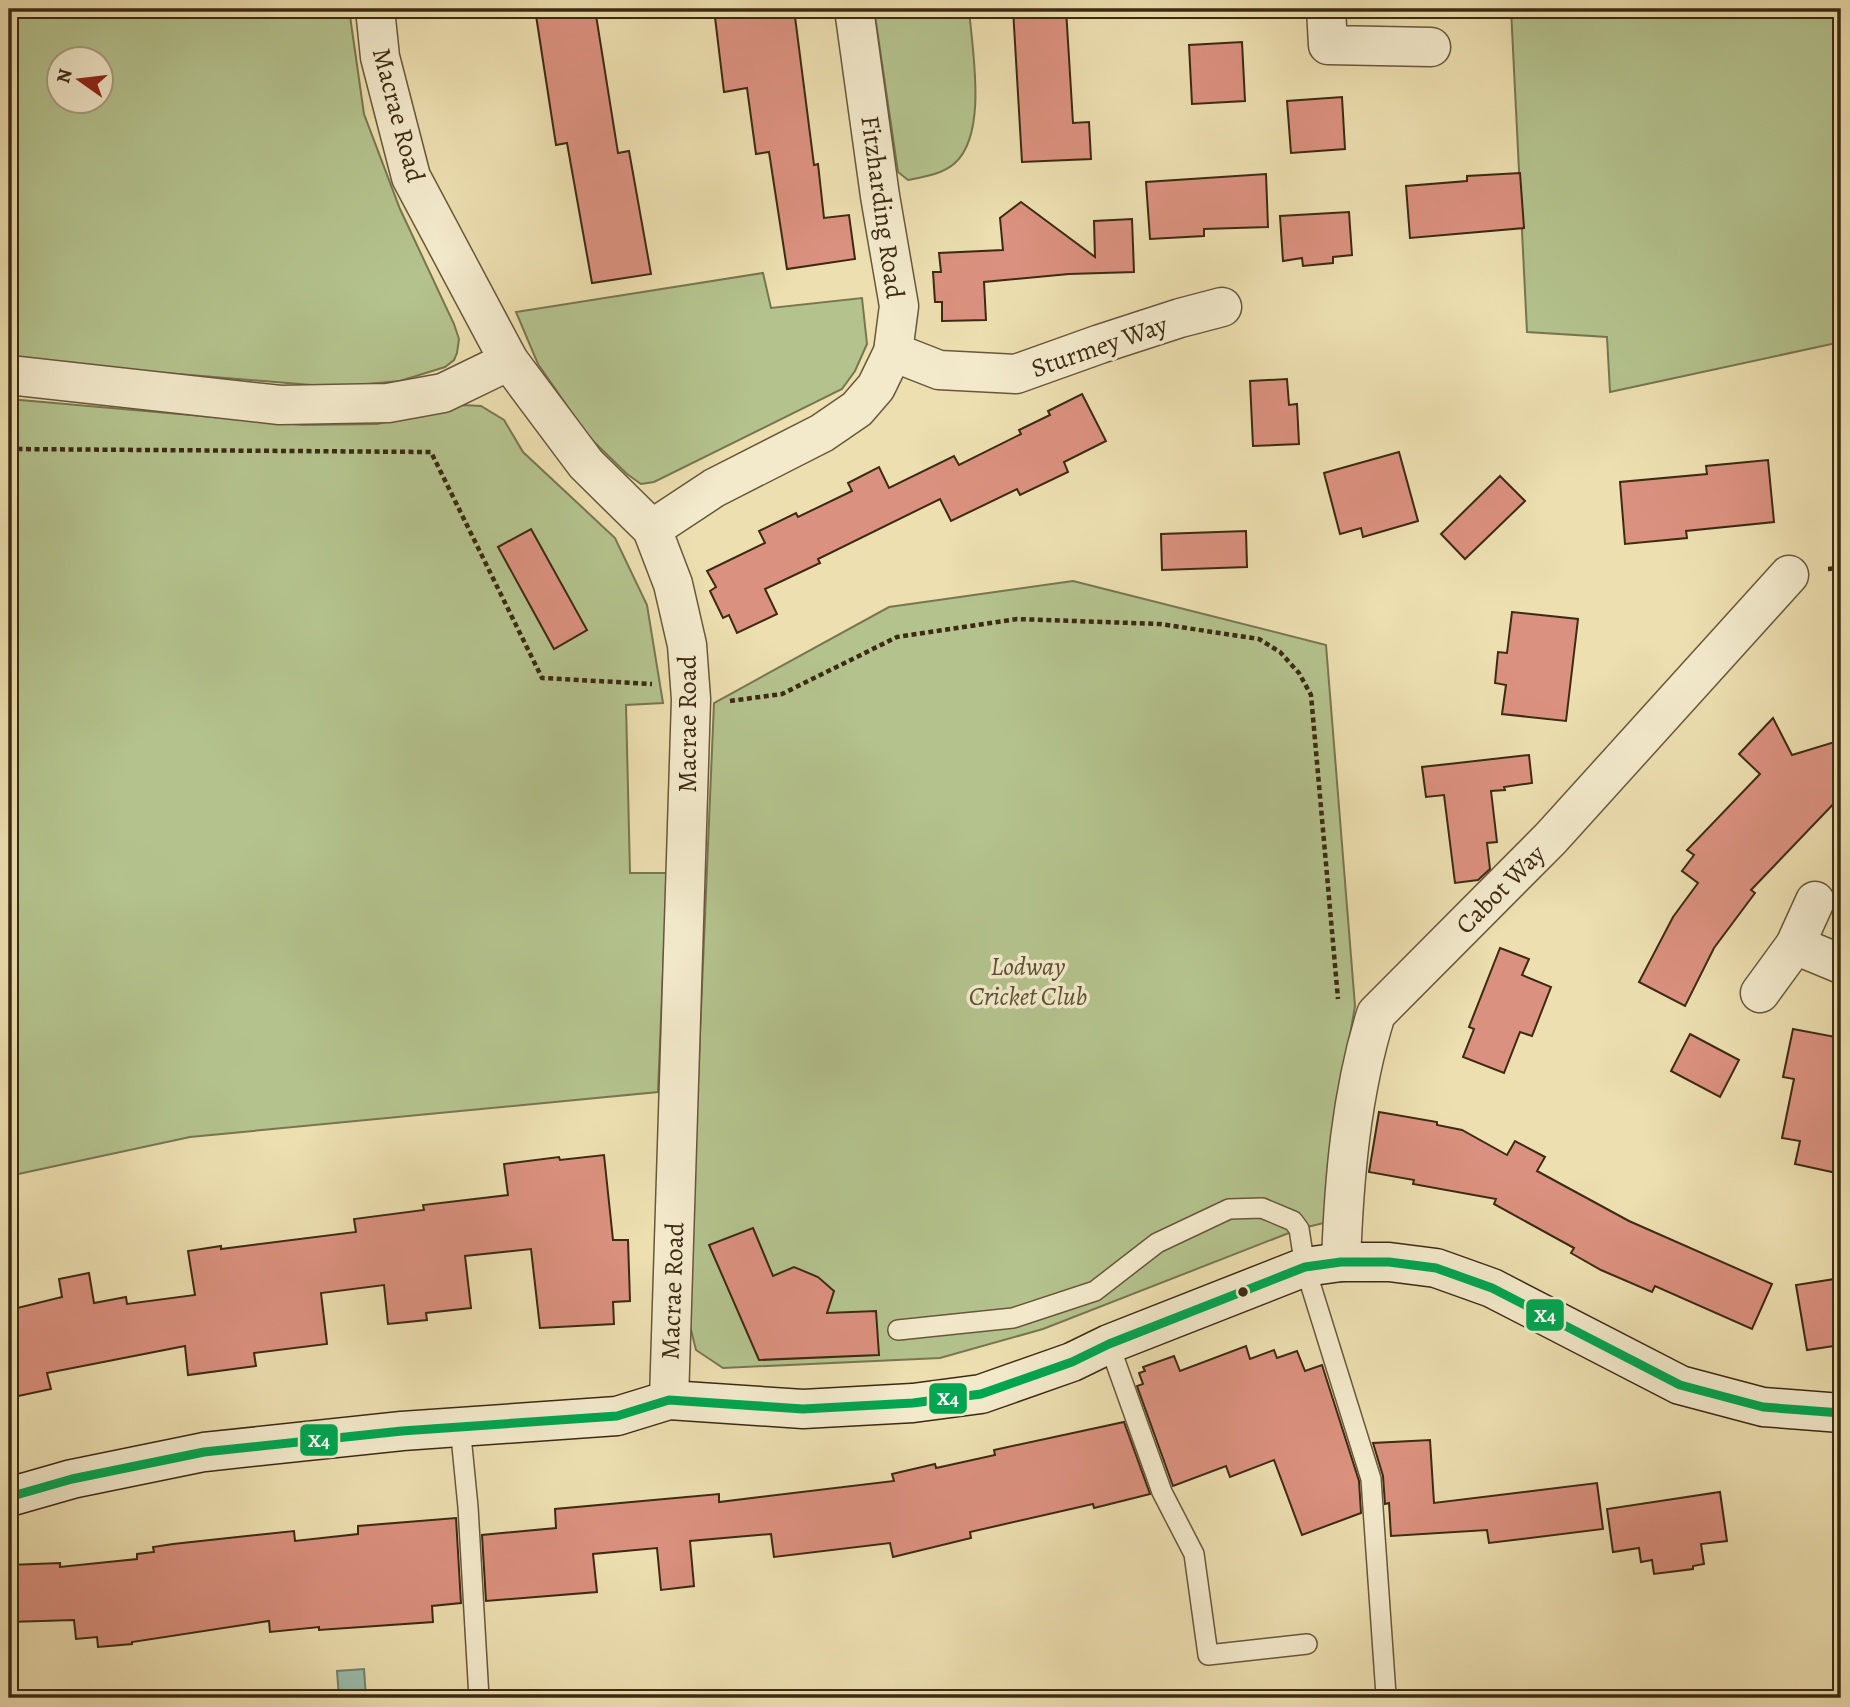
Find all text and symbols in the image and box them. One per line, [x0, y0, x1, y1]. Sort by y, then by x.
street label: Macrae Road [364, 44, 433, 186]
north arrow [46, 46, 116, 116]
text: N [50, 66, 79, 86]
street label: Fitzharding Road [852, 113, 913, 301]
street label: Sturmey Way [1026, 307, 1172, 386]
street label: Macrae Road [670, 655, 705, 793]
street label: Cabot Way [1448, 837, 1553, 942]
park label: Lodway Cricket Club [969, 949, 1087, 1014]
street label: Macrae Road [653, 1222, 692, 1360]
unlabelled marker [1236, 1285, 1250, 1299]
line badge: X4 [1525, 1298, 1565, 1332]
text: X4 [1534, 1303, 1556, 1329]
line badge: X4 [928, 1382, 968, 1415]
text: X4 [937, 1386, 959, 1412]
line badge: X4 [299, 1423, 339, 1457]
text: X4 [308, 1428, 330, 1454]

